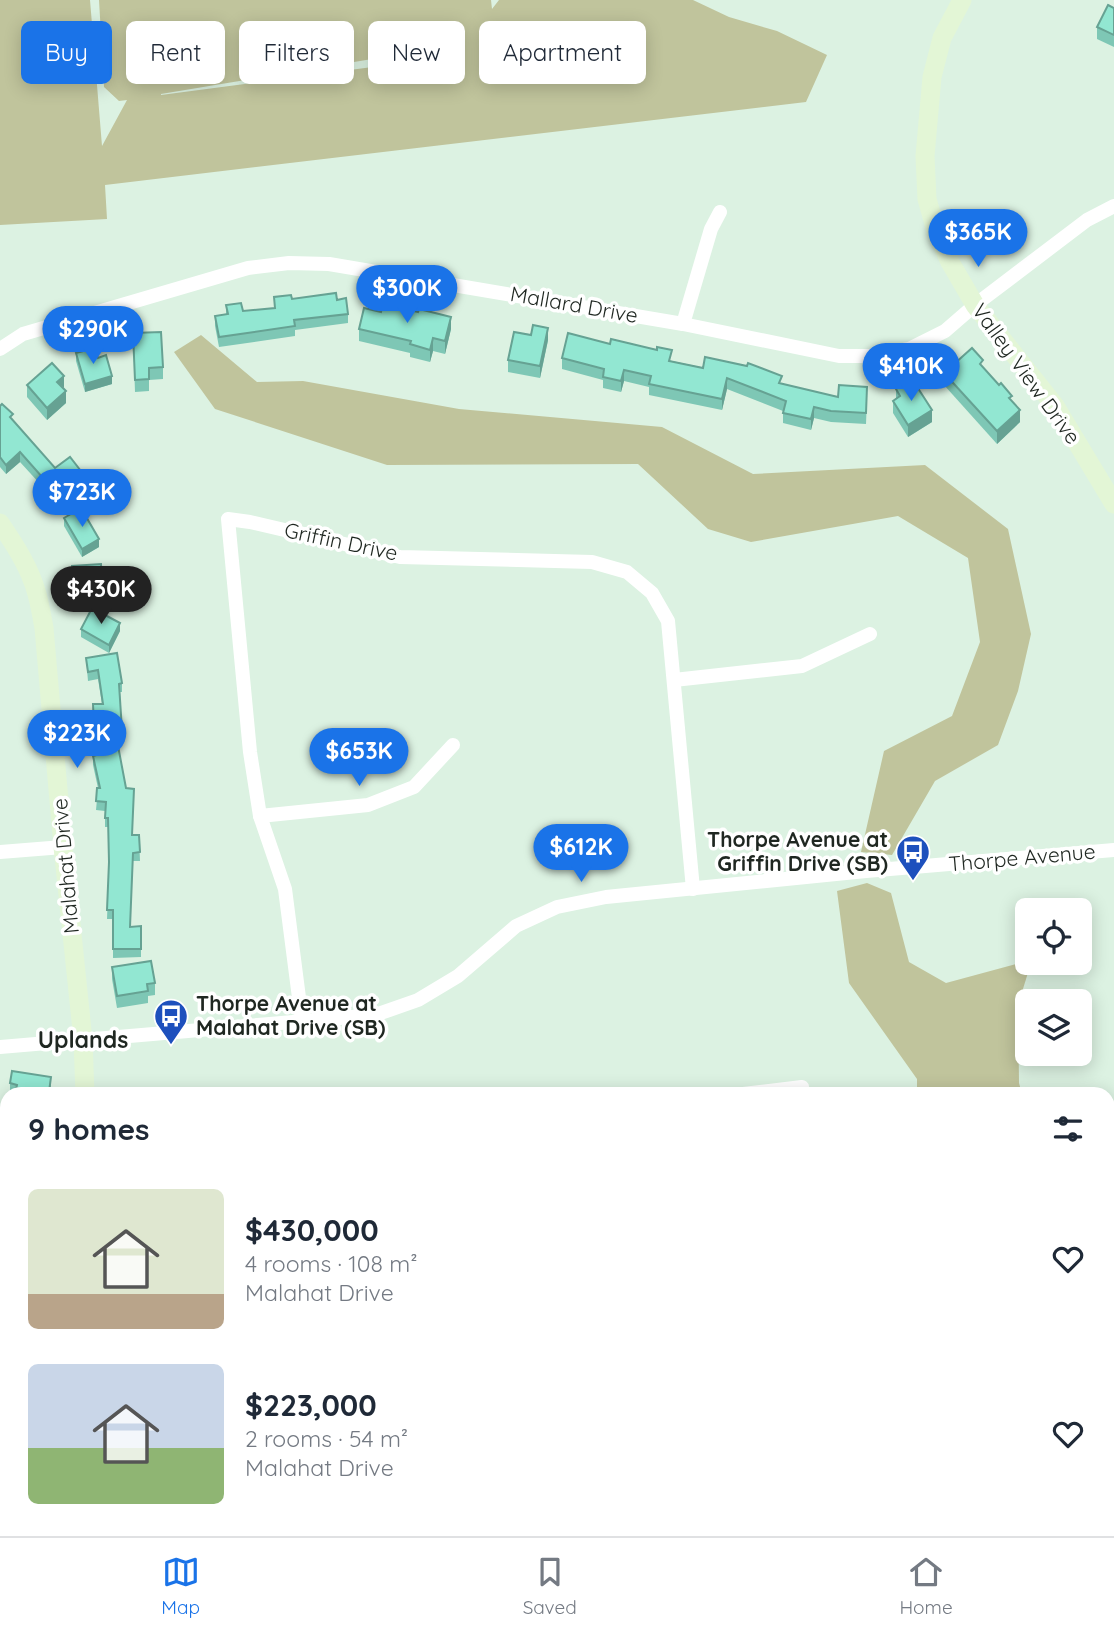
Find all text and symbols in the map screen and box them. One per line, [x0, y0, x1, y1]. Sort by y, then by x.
chip: Buy [21, 21, 112, 84]
chip: Rent [126, 21, 225, 84]
chip: Filters [239, 21, 354, 84]
chip: New [368, 21, 465, 84]
chip: Apartment [479, 21, 646, 84]
pin: $365K [929, 210, 1027, 269]
text: $365K [944, 217, 1012, 246]
pin: $300K [358, 266, 456, 325]
text: $300K [372, 273, 442, 302]
street label: Mallard Drive [508, 280, 640, 328]
street label: Valley View Drive [967, 298, 1087, 449]
pin: $290K [44, 306, 142, 366]
text: $290K [58, 314, 128, 343]
pin: $410K [862, 344, 960, 403]
text: $410K [879, 351, 943, 380]
pin: $723K [33, 470, 131, 529]
text: $723K [49, 477, 115, 506]
street label: Griffin Drive [282, 516, 400, 566]
pin: $430K [52, 566, 150, 626]
text: $430K [67, 574, 135, 603]
pin: $223K [28, 710, 126, 770]
text: $223K [43, 718, 111, 747]
pin: $653K [310, 728, 408, 788]
text: $653K [325, 736, 393, 765]
street label: Malahat Drive [46, 797, 84, 935]
pin: $612K [532, 824, 630, 884]
place label: Thorpe Avenue at Griffin Drive (SB) [707, 826, 888, 876]
text: $612K [549, 832, 613, 861]
bus stop icon: Thorpe Avenue at Griffin Drive (SB) [894, 833, 932, 882]
street label: Thorpe Avenue [947, 838, 1097, 876]
map controls [1015, 898, 1092, 1066]
button: locate [1015, 898, 1092, 975]
button: layers [1015, 989, 1092, 1066]
place label: Thorpe Avenue at Malahat Drive (SB) [196, 990, 386, 1040]
bus stop icon: Thorpe Avenue at Malahat Drive (SB) [152, 997, 190, 1046]
district label: Uplands [38, 1025, 128, 1054]
text: 9 homes [28, 1110, 150, 1148]
icon: filters [1049, 1110, 1087, 1148]
text: $430,000 [245, 1211, 379, 1249]
icon: home [84, 1217, 168, 1301]
icon: heart [1049, 1240, 1087, 1278]
text: 4 rooms · 108 m² [245, 1249, 418, 1278]
text: Malahat Drive [245, 1278, 394, 1307]
text: $223,000 [245, 1386, 377, 1424]
icon: home [84, 1392, 168, 1476]
icon: heart [1049, 1415, 1087, 1453]
text: 2 rooms · 54 m² [245, 1424, 408, 1453]
text: Malahat Drive [245, 1453, 394, 1482]
tab: Map [161, 1553, 200, 1619]
tab: Saved [523, 1553, 577, 1619]
tab: Home [899, 1553, 953, 1619]

